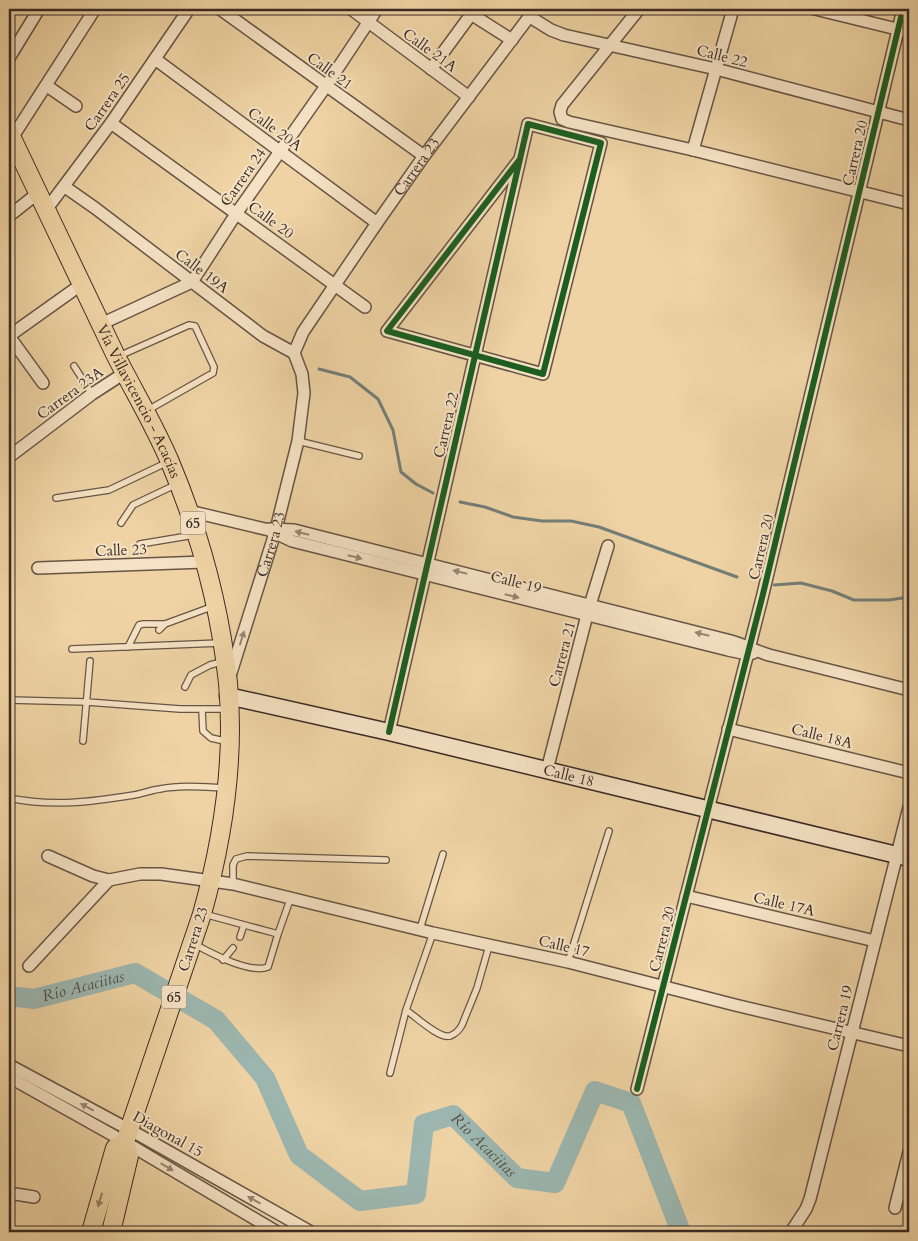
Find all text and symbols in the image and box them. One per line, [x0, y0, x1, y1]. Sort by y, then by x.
street label: Calle 21A [399, 24, 461, 77]
street label: Calle 22 [694, 40, 750, 72]
street label: Calle 21 [303, 48, 357, 94]
street label: Carrera 25 [80, 69, 134, 135]
street label: Calle 20A [244, 103, 306, 156]
street label: Carrera 20 [838, 118, 872, 188]
street label: Carrera 23 [389, 134, 444, 200]
street label: Carrera 24 [216, 144, 271, 210]
street label: Calle 20 [244, 197, 298, 243]
street label: Calle 19A [171, 244, 233, 298]
street label: Vía Villavicencio - Acacías [92, 321, 186, 481]
street label: Carrera 23A [33, 362, 108, 424]
street label: Carrera 22 [429, 390, 463, 460]
street label: Carrera 23 [252, 510, 290, 579]
road number: 65 [180, 512, 206, 534]
street label: Carrera 20 [744, 512, 778, 582]
one-way arrow [295, 528, 310, 536]
street label: Calle 23 [95, 539, 147, 561]
one-way arrow [347, 553, 362, 561]
street label: Calle 19 [488, 566, 544, 598]
one-way arrow [452, 568, 467, 576]
one-way arrow [505, 593, 520, 601]
street label: Carrera 21 [544, 619, 580, 689]
one-way arrow [239, 630, 247, 645]
one-way arrow [695, 630, 710, 638]
street label: Calle 18A [789, 719, 855, 753]
street label: Calle 18 [541, 760, 596, 791]
street label: Calle 17A [751, 887, 817, 921]
street label: Carrera 23 [173, 904, 213, 974]
street label: Carrera 20 [644, 904, 680, 974]
street label: Calle 17 [537, 930, 592, 962]
water label: Río Acaciitas [40, 965, 127, 1007]
street label: Carrera 19 [822, 983, 858, 1053]
road number: 65 [162, 986, 186, 1009]
one-way arrow [79, 1103, 94, 1111]
street label: Diagonal 15 [129, 1106, 207, 1162]
water label: Río Acaciitas [446, 1108, 522, 1183]
one-way arrow [161, 1162, 174, 1171]
one-way arrow [96, 1192, 104, 1207]
one-way arrow [247, 1195, 260, 1204]

